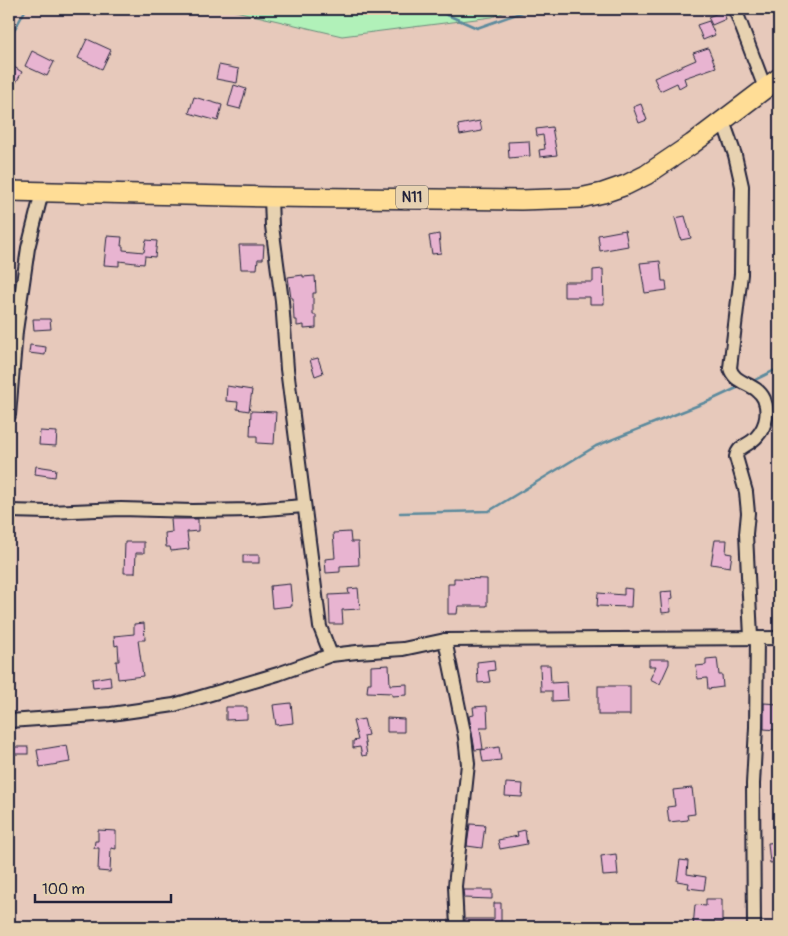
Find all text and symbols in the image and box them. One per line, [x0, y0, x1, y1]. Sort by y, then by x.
road number: N11 [396, 186, 428, 208]
scale bar [35, 871, 171, 903]
text: 100 m [42, 880, 85, 899]

